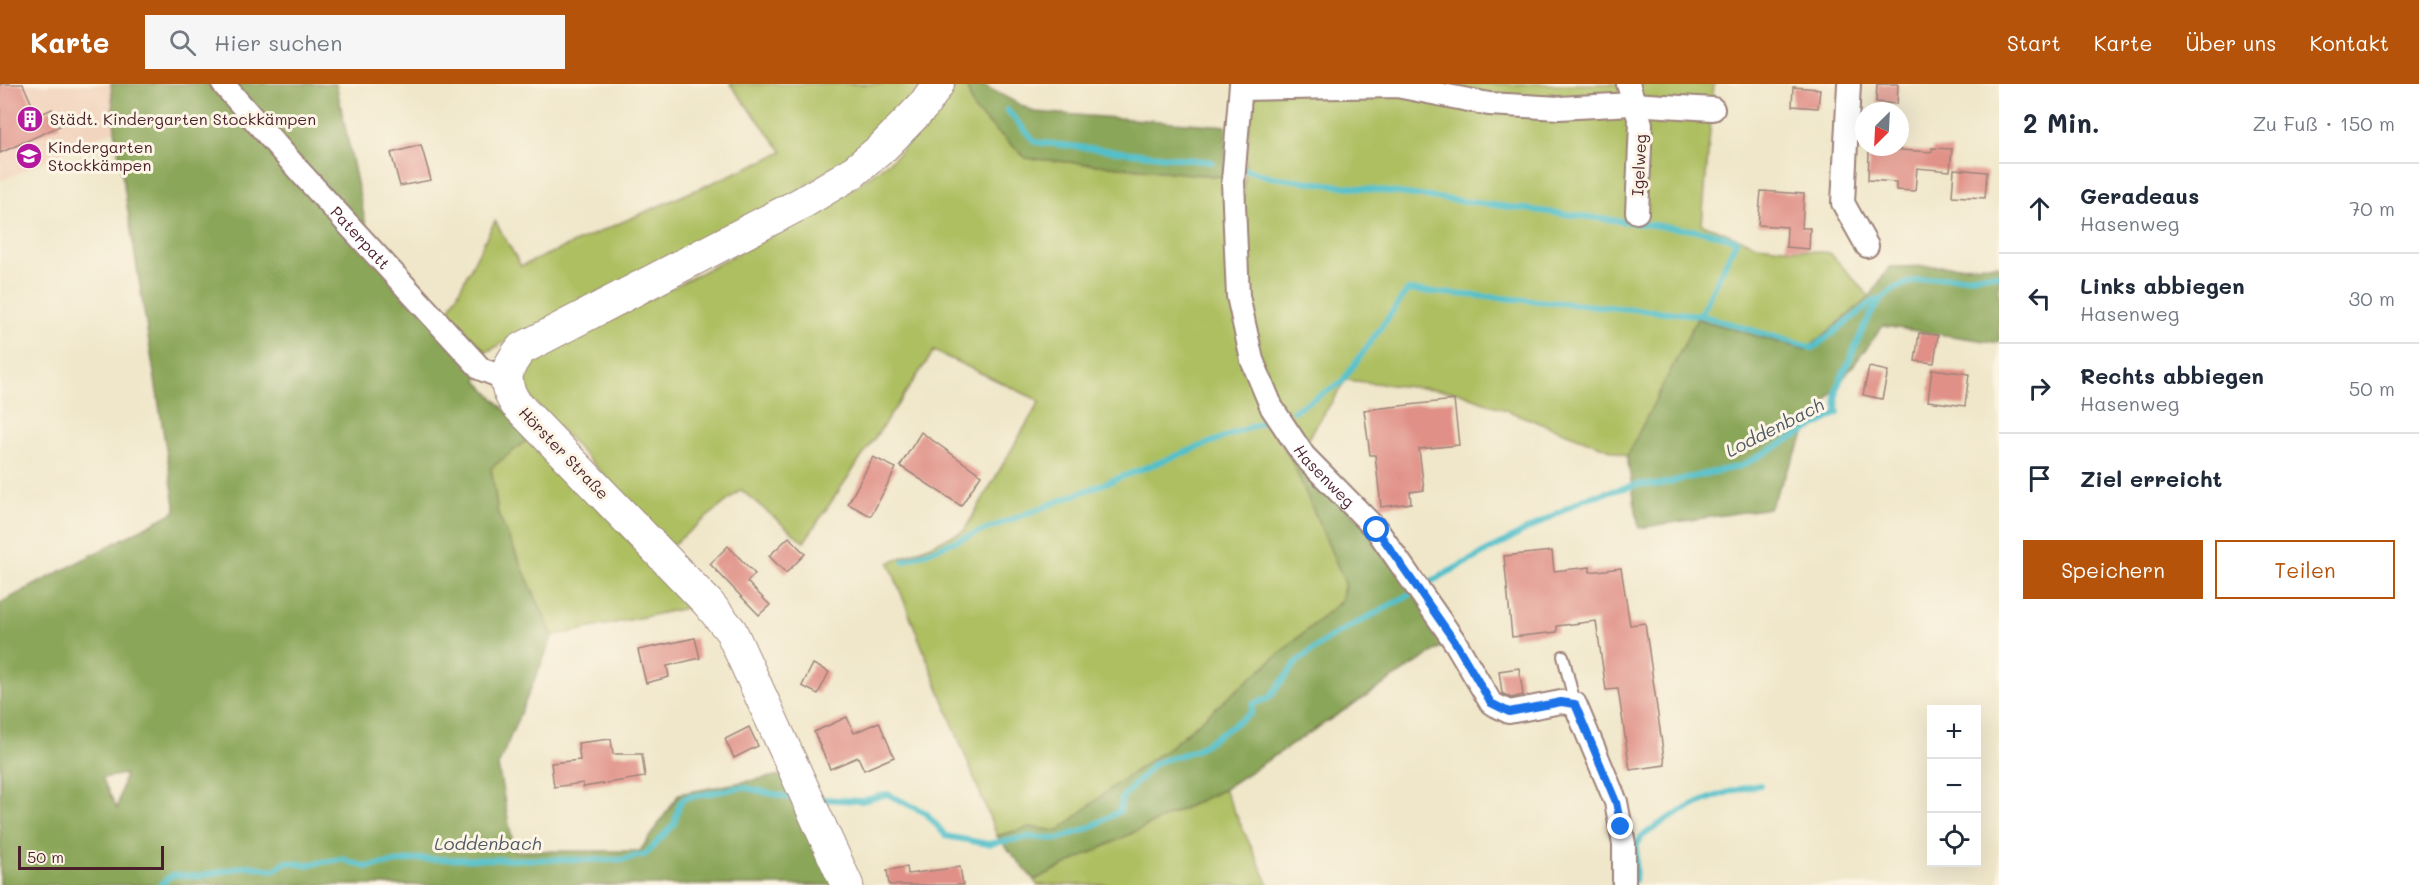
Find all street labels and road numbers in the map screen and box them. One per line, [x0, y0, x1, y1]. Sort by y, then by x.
street label: Igelweg [1626, 134, 1651, 196]
street label: Paterpatt [326, 201, 395, 273]
street label: Hörster Straße [515, 402, 614, 503]
street label: Hasenweg [1289, 440, 1360, 512]

